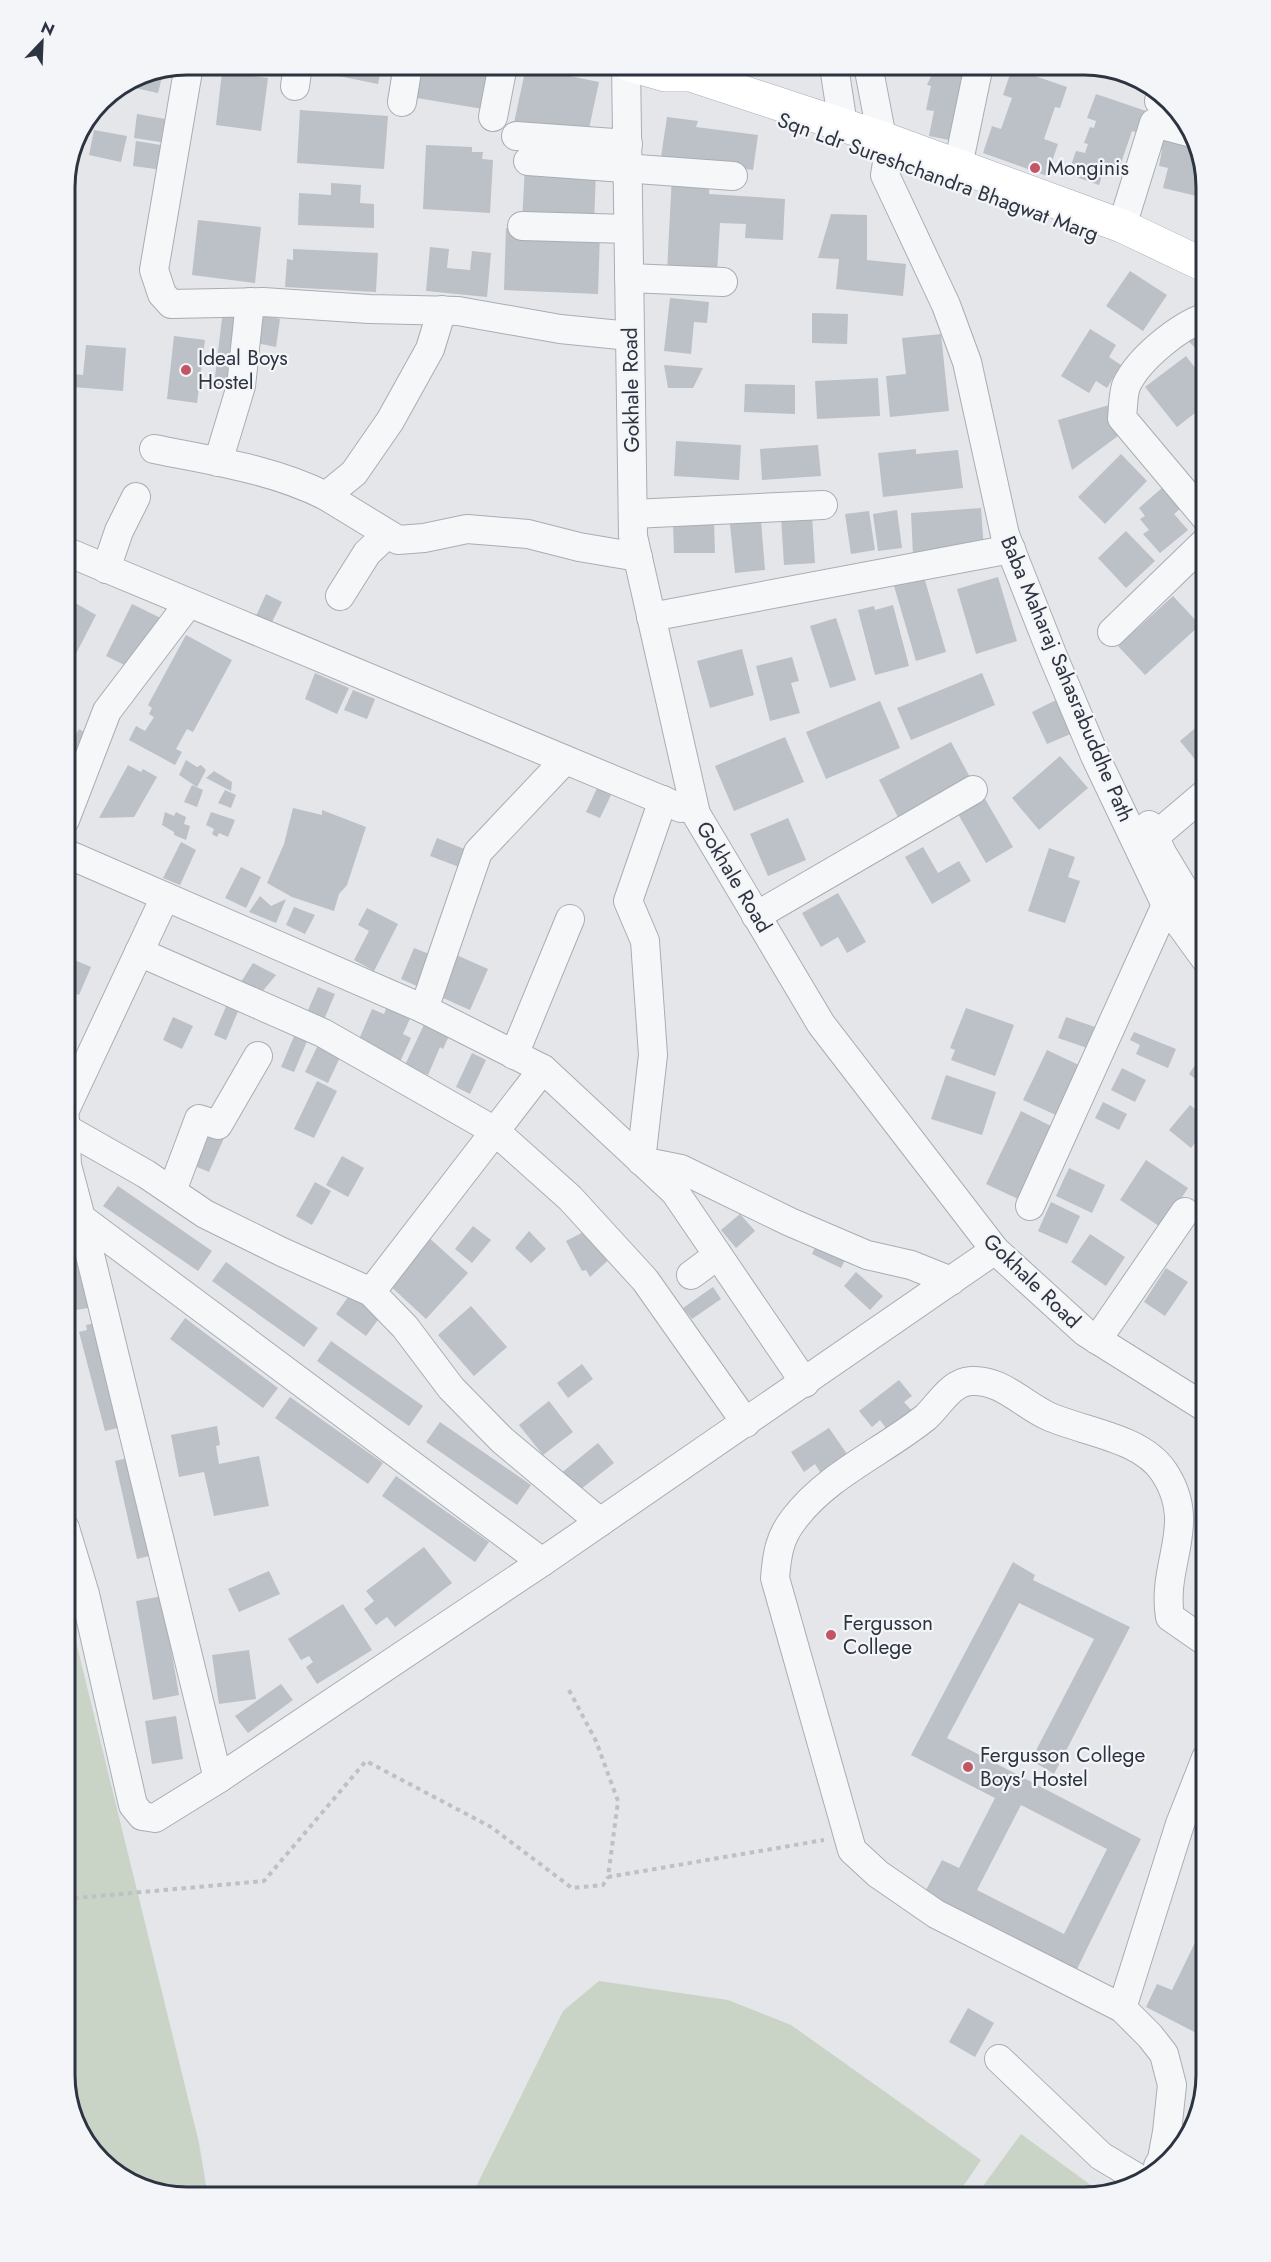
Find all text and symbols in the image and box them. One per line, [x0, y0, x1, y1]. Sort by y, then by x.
north arrow [12, 12, 72, 72]
text: N [37, 16, 58, 42]
street label: Sqn Ldr Sureshchandra Bhagwat Marg [773, 105, 1103, 249]
place label: Monginis [1047, 153, 1129, 183]
marker: Monginis [1028, 161, 1042, 175]
street label: Gokhale Road [615, 327, 647, 453]
place label: Ideal Boys Hostel [198, 343, 288, 397]
marker: Ideal Boys Hostel [179, 363, 193, 377]
street label: Baba Maharaj Sahasrabuddhe Path [993, 531, 1141, 827]
street label: Gokhale Road [689, 816, 779, 938]
street label: Gokhale Road [976, 1227, 1088, 1335]
place label: Fergusson College [843, 1608, 933, 1662]
marker: Fergusson College [824, 1628, 838, 1642]
place label: Fergusson College Boys' Hostel [980, 1740, 1146, 1794]
marker: Fergusson College Boys' Hostel [961, 1760, 975, 1774]

